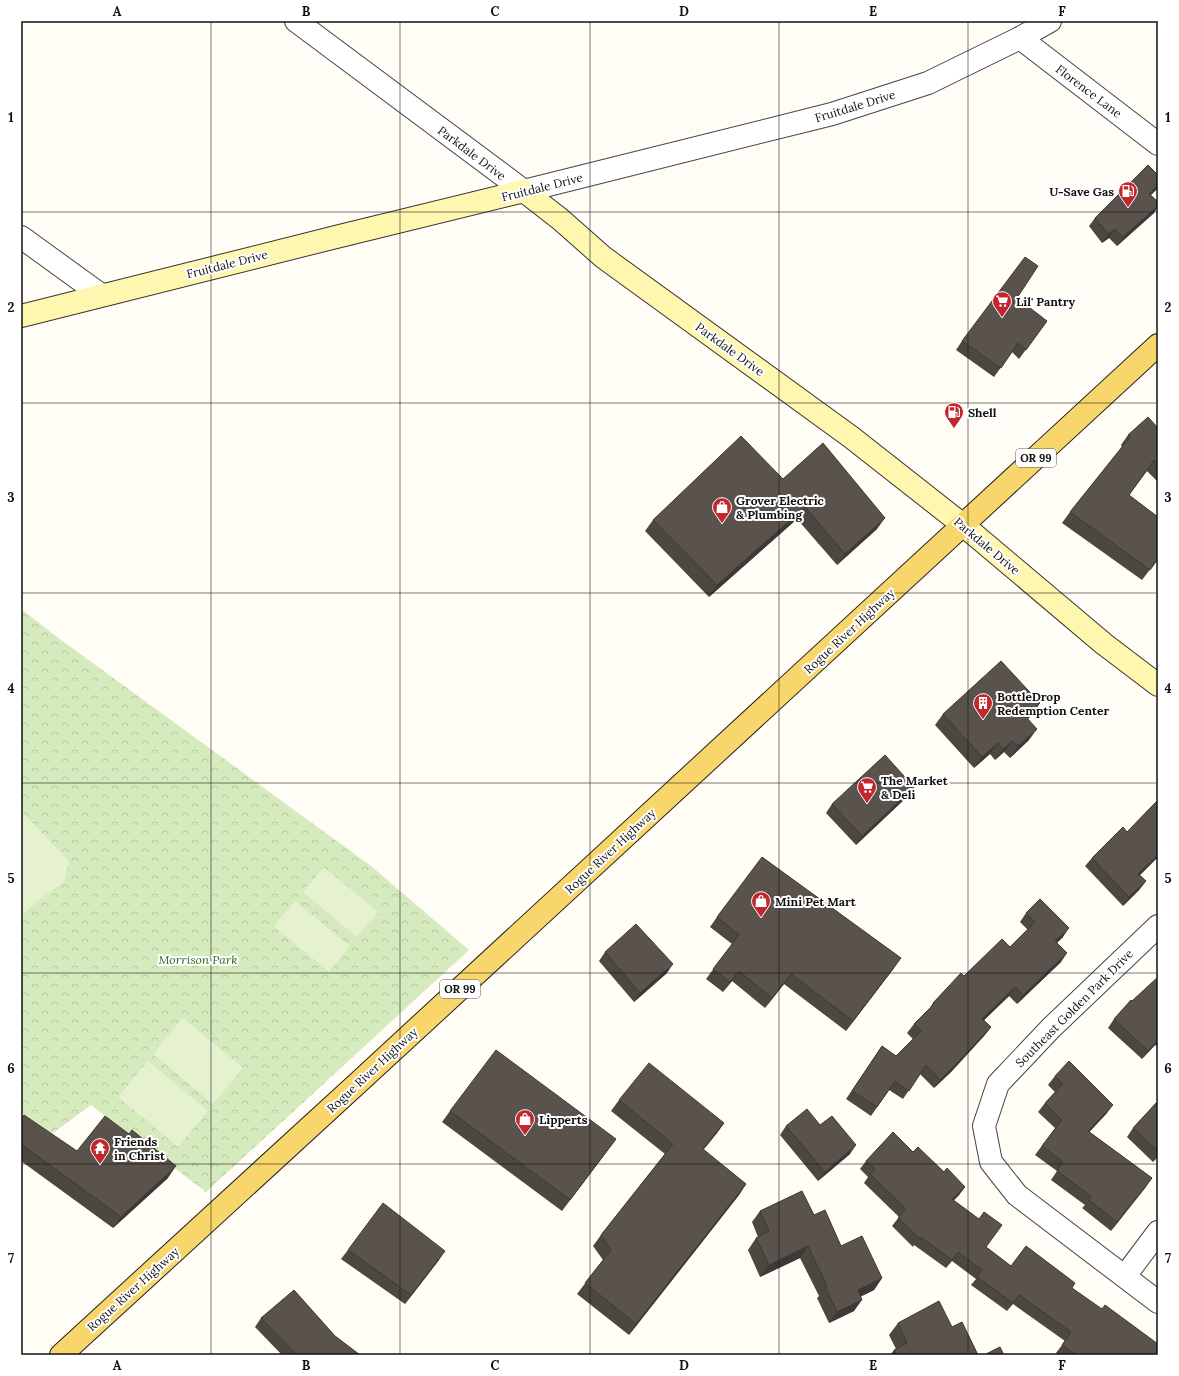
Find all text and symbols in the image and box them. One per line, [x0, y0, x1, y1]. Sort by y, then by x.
text: A [113, 3, 122, 20]
text: B [302, 3, 311, 20]
text: C [491, 3, 500, 20]
text: D [679, 3, 689, 20]
text: E [869, 3, 877, 20]
text: F [1058, 3, 1066, 20]
street label: Florence Lane [1053, 61, 1125, 121]
street label: Fruitdale Drive [813, 87, 898, 125]
text: 1 [8, 109, 14, 126]
text: 1 [1165, 109, 1171, 126]
street label: Parkdale Drive [435, 123, 509, 184]
street label: Fruitdale Drive [500, 170, 585, 204]
fuel station icon: U-Save Gas [1117, 180, 1139, 208]
place label: U-Save Gas [1049, 184, 1114, 199]
street label: Fruitdale Drive [185, 247, 270, 281]
supermarket icon: Lil' Pantry [991, 290, 1013, 318]
place label: Lil' Pantry [1016, 294, 1076, 309]
text: 2 [8, 299, 15, 316]
text: 2 [1165, 299, 1172, 316]
street label: Parkdale Drive [693, 319, 768, 379]
fuel station icon: Shell [943, 401, 965, 429]
place label: Shell [968, 405, 997, 420]
road number: OR 99 [1016, 449, 1056, 467]
text: 3 [7, 489, 15, 506]
text: 3 [1164, 489, 1172, 506]
place label: Grover Electric & Plumbing [736, 493, 825, 522]
shop icon: Grover Electric & Plumbing [711, 496, 733, 524]
street label: Parkdale Drive [951, 514, 1023, 578]
street label: Rogue River Highway [801, 585, 898, 677]
text: 4 [7, 680, 15, 697]
text: 4 [1164, 680, 1172, 697]
place label: BottleDrop Redemption Center [997, 689, 1110, 718]
building icon: BottleDrop Redemption Center [972, 692, 994, 720]
place label: The Market & Deli [881, 773, 949, 802]
supermarket icon: The Market & Deli [856, 776, 878, 804]
street label: Rogue River Highway [562, 805, 659, 897]
text: 5 [7, 870, 15, 887]
text: 5 [1164, 870, 1172, 887]
shop icon: Mini Pet Mart [750, 890, 772, 918]
place label: Mini Pet Mart [775, 894, 857, 909]
street label: Southeast Golden Park Drive [1012, 946, 1136, 1070]
park label: Morrison Park [159, 952, 238, 967]
road number: OR 99 [440, 980, 480, 998]
street label: Rogue River Highway [324, 1024, 421, 1116]
text: 6 [7, 1060, 15, 1077]
text: 6 [1164, 1060, 1172, 1077]
shop icon: Lipperts [514, 1108, 536, 1136]
place label: Lipperts [539, 1112, 588, 1127]
place label: Friends in Christ [114, 1134, 166, 1163]
temple icon: Friends in Christ [89, 1137, 111, 1165]
street label: Rogue River Highway [84, 1243, 182, 1334]
text: 7 [8, 1250, 14, 1267]
text: 7 [1165, 1250, 1171, 1267]
text: A [113, 1357, 122, 1374]
text: B [302, 1357, 311, 1374]
text: C [491, 1357, 500, 1374]
text: D [679, 1357, 689, 1374]
text: E [869, 1357, 877, 1374]
text: F [1058, 1357, 1066, 1374]

